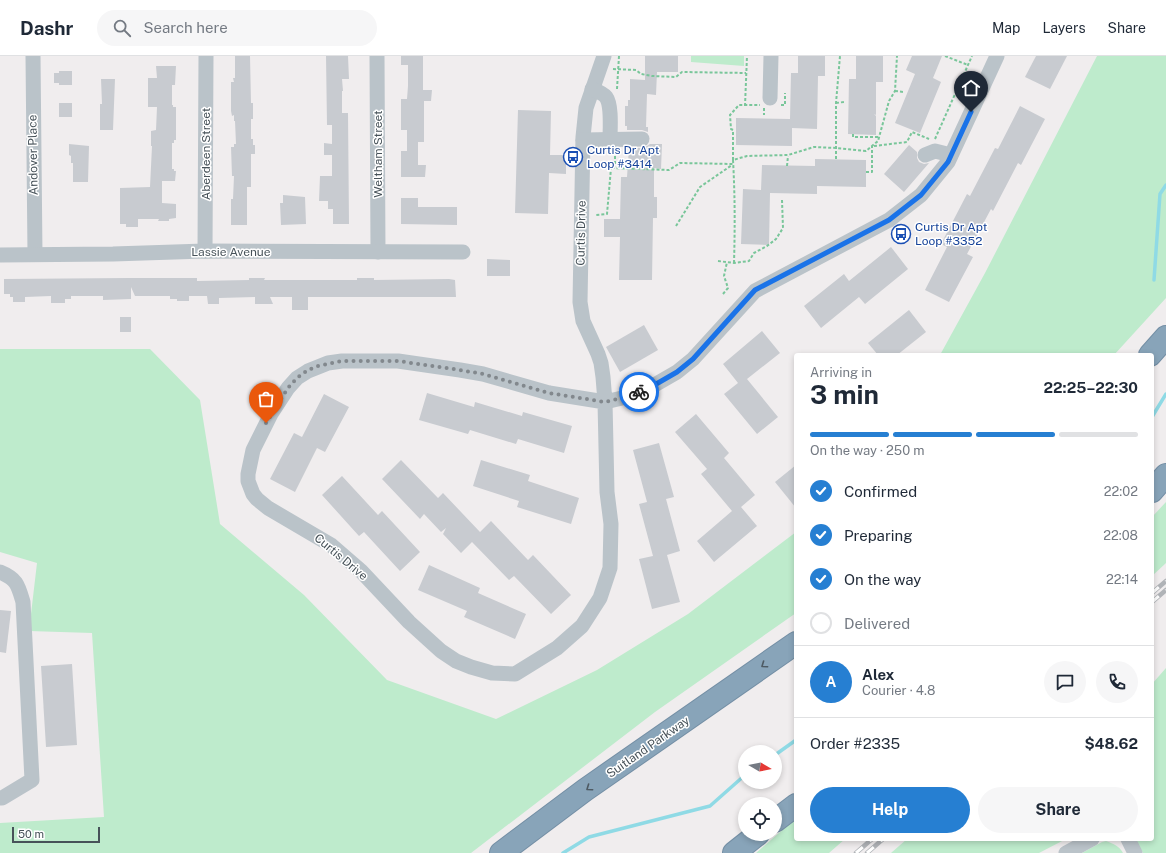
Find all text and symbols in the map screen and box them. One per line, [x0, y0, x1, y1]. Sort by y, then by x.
search box [97, 10, 377, 46]
text: Dashr [20, 17, 73, 39]
icon: search [111, 17, 133, 39]
text: Search here [143, 19, 228, 36]
text: Map [992, 20, 1020, 36]
text: Layers [1042, 20, 1086, 36]
text: Share [1108, 20, 1146, 36]
pin [954, 71, 988, 112]
icon: home [960, 77, 982, 99]
street label: Aberdeen Street [199, 107, 213, 200]
street label: Weltham Street [371, 110, 385, 198]
street label: Andover Place [25, 114, 41, 195]
place label: Curtis Dr Apt Loop #3414 [587, 143, 660, 171]
bus stop icon: Curtis Dr Apt Loop #3414 [562, 146, 584, 168]
street label: Curtis Drive [573, 200, 589, 266]
place label: Curtis Dr Apt Loop #3352 [915, 220, 988, 248]
bus stop icon: Curtis Dr Apt Loop #3352 [890, 223, 912, 245]
street label: Lassie Avenue [191, 245, 271, 259]
text: Arriving in [810, 365, 872, 380]
courier [619, 372, 659, 412]
text: 3 min [810, 379, 879, 410]
text: 22:25–22:30 [1043, 379, 1138, 396]
icon: bike [628, 381, 650, 403]
pin [249, 382, 283, 423]
icon: bag [255, 388, 277, 410]
text: On the way · 250 m [810, 443, 925, 458]
icon: check [810, 480, 832, 502]
text: Confirmed [844, 483, 917, 500]
text: 22:02 [1104, 484, 1138, 499]
icon: check [810, 524, 832, 546]
text: Preparing [844, 527, 913, 544]
text: 22:08 [1103, 528, 1138, 543]
street label: Curtis Drive [312, 531, 371, 583]
icon: check [810, 568, 832, 590]
text: On the way [844, 571, 921, 588]
text: 22:14 [1106, 572, 1138, 587]
text: Delivered [844, 615, 910, 632]
one-way arrow [761, 660, 768, 668]
button: chat [1044, 661, 1086, 703]
button: phone [1096, 661, 1138, 703]
text: Alex [862, 666, 894, 683]
text: A [826, 673, 836, 690]
text: Courier · 4.8 [862, 683, 935, 698]
street label: Suitland Parkway [604, 713, 693, 781]
text: Order #2335 [810, 735, 900, 752]
text: $48.62 [1084, 735, 1138, 752]
north arrow [738, 745, 782, 789]
map controls [738, 745, 782, 841]
one-way arrow [586, 783, 593, 790]
button: Help [810, 787, 970, 833]
button: Share [978, 787, 1138, 833]
button: locate [738, 797, 782, 841]
scale bar [12, 825, 100, 844]
text: 50 m [18, 828, 44, 840]

